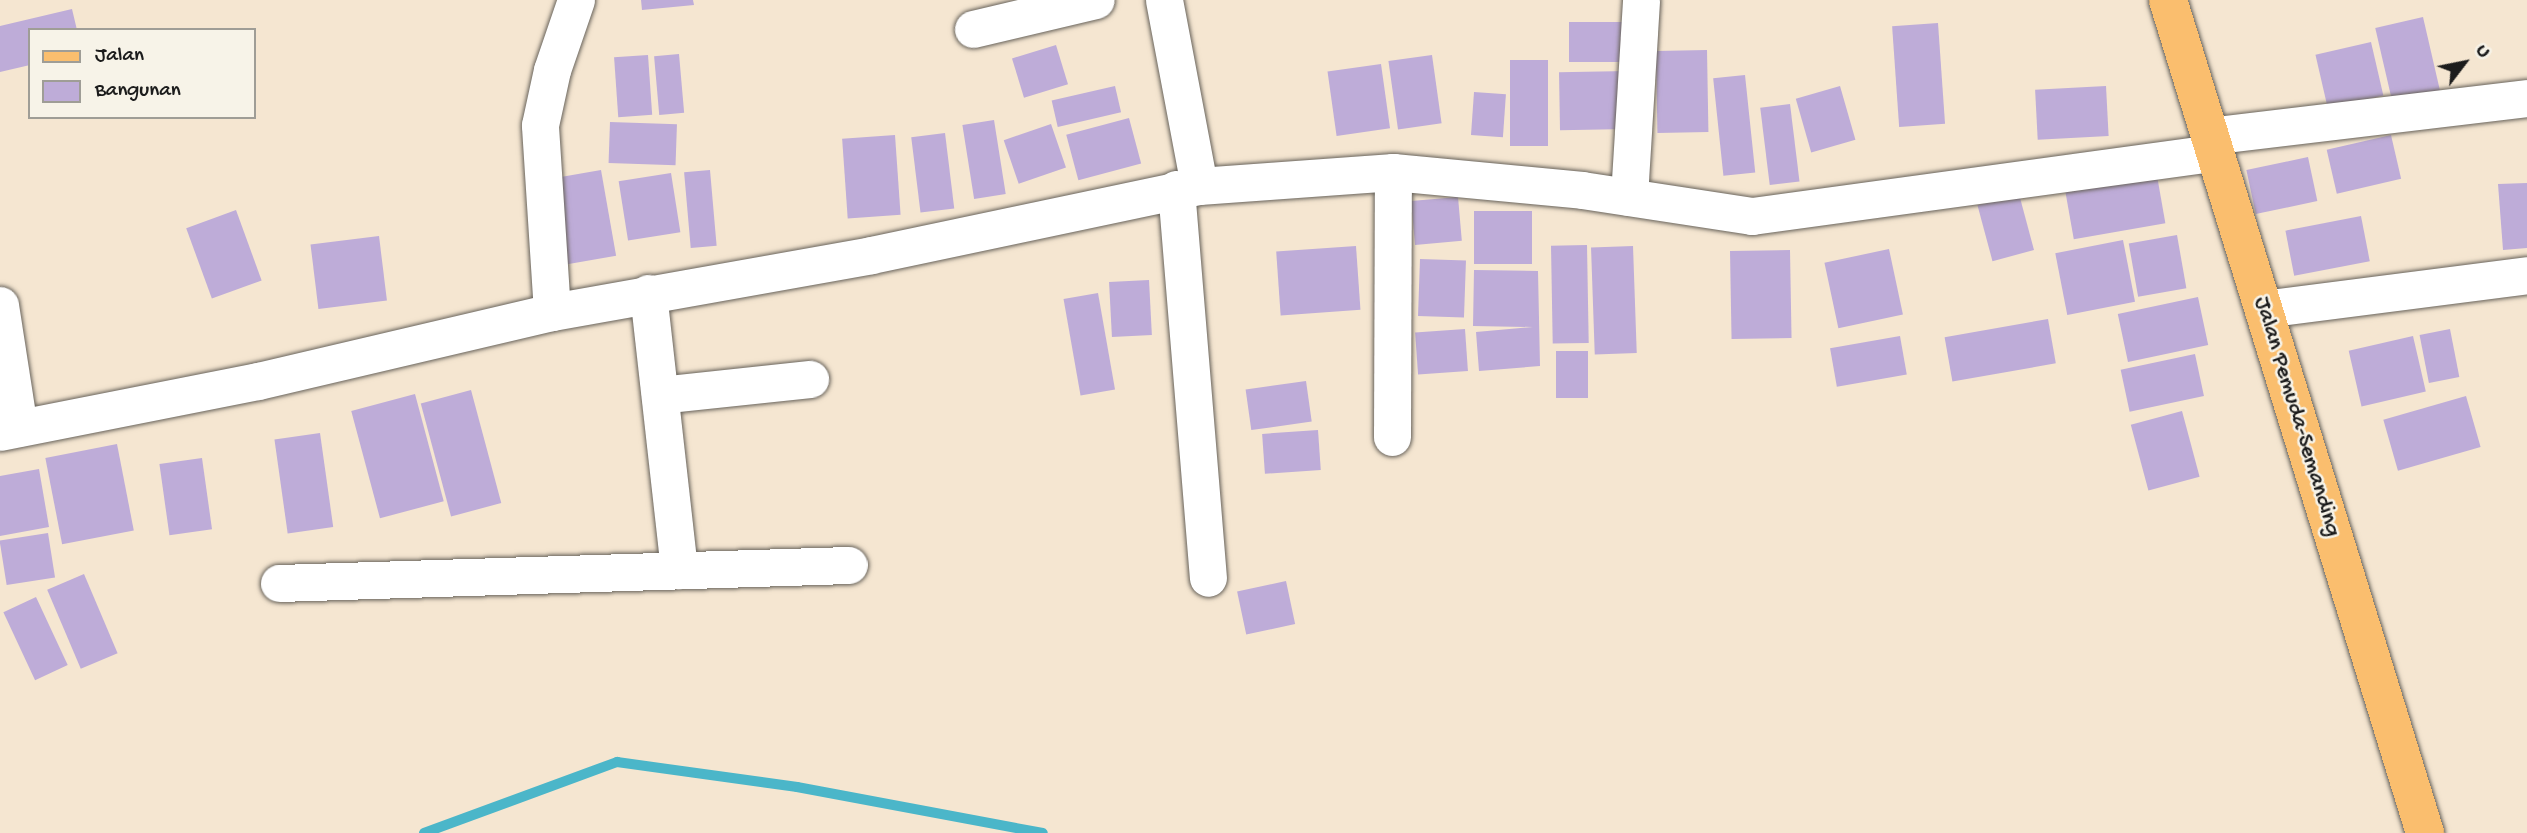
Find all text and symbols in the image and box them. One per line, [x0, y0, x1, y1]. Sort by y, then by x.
legend [28, 28, 256, 119]
north arrow [2429, 28, 2499, 98]
text: U [2470, 41, 2495, 62]
text: Jalan [95, 44, 144, 69]
text: Bangunan [95, 79, 181, 104]
street label: Jalan Pemuda-Semanding [2246, 294, 2346, 540]

